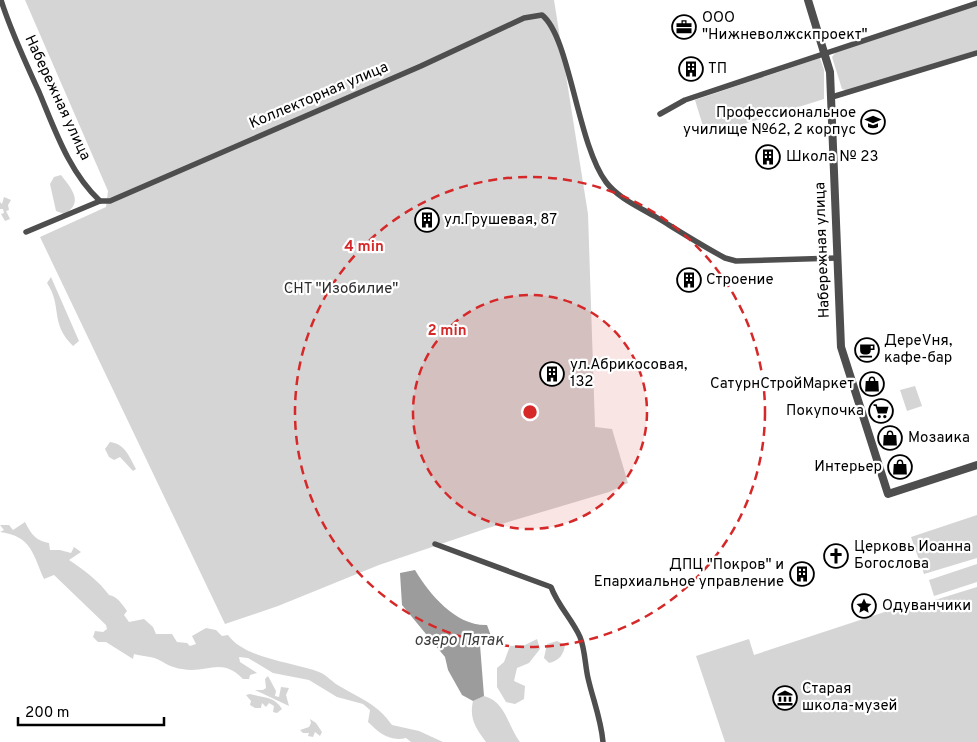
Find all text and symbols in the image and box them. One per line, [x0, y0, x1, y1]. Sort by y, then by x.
place label: ООО "Нижневолжскпроект" [702, 9, 868, 45]
office icon: ООО "Нижневолжскпроект" [671, 14, 697, 40]
street label: Набережная улица [20, 32, 94, 164]
building icon: ТП [678, 56, 704, 82]
street label: Коллекторная улица [247, 58, 391, 134]
place label: ТП [708, 60, 727, 79]
place label: Профессиональное училище №62, 2 корпус [683, 104, 856, 140]
school or university icon: Профессиональное училище №62, 2 корпус [860, 109, 886, 135]
building icon: Школа № 23 [755, 144, 781, 170]
place label: Школа № 23 [786, 148, 878, 167]
street label: Набережная улица [811, 182, 835, 318]
building icon: ул.Грушевая, 87 [414, 207, 440, 233]
place label: ул.Грушевая, 87 [444, 211, 557, 230]
text: 4 min [344, 238, 384, 257]
building icon: Строение [676, 267, 702, 293]
place label: Строение [706, 271, 774, 290]
park label: СНТ "Изобилие" [284, 280, 398, 299]
text: 2 min [427, 322, 467, 341]
place label: ДереVня, кафе-бар [884, 332, 952, 368]
cafe icon: ДереVня, кафе-бар [854, 337, 880, 363]
place label: ул.Абрикосовая, 132 [570, 356, 687, 392]
building icon: ул.Абрикосовая, 132 [539, 361, 565, 387]
shop icon: СатурнСтройМаркет [859, 371, 885, 397]
place label: СатурнСтройМаркет [710, 375, 854, 394]
supermarket icon: Покупочка [868, 398, 894, 424]
place label: Покупочка [786, 402, 864, 421]
centre of rings [521, 403, 539, 421]
shop icon: Мозаика [877, 425, 903, 451]
place label: Мозаика [908, 429, 970, 448]
shop icon: Интерьер [887, 454, 913, 480]
place label: Интерьер [814, 458, 882, 477]
place label: Церковь Иоанна Богослова [854, 538, 971, 574]
church icon: Церковь Иоанна Богослова [823, 543, 849, 569]
place label: ДПЦ "Покров" и Епархиальное управление [594, 556, 784, 592]
building icon: ДПЦ "Покров" и Епархиальное управление [789, 561, 815, 587]
place icon: Одуванчики [851, 593, 877, 619]
place label: Одуванчики [882, 597, 971, 616]
water label: озеро Пятак [414, 631, 505, 651]
place label: Старая школа-музей [802, 680, 897, 716]
museum icon: Старая школа-музей [772, 685, 798, 711]
scale bar [18, 694, 164, 726]
text: 200 m [25, 704, 70, 723]

